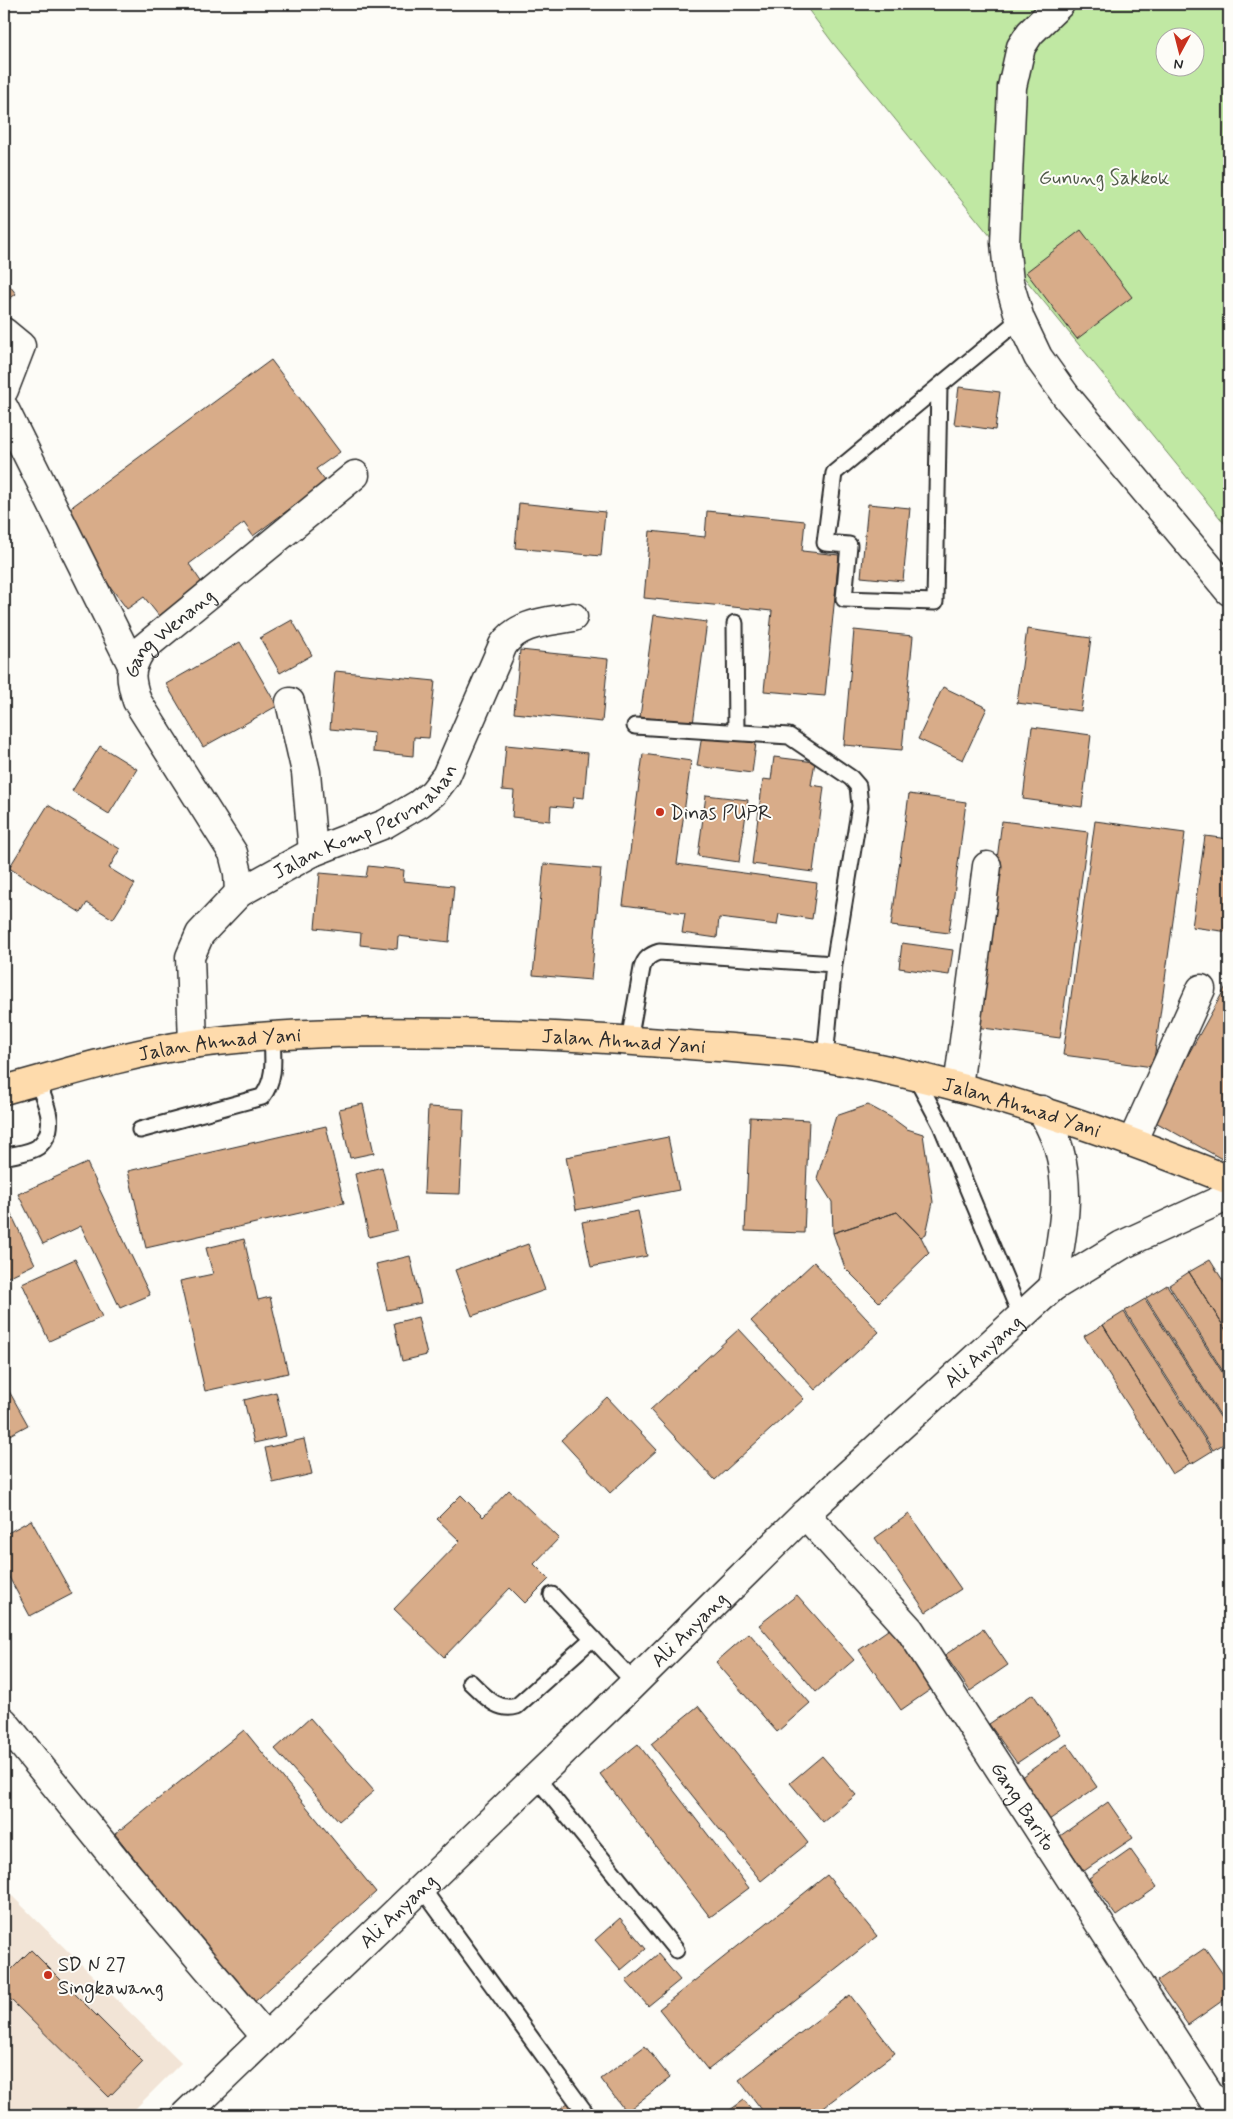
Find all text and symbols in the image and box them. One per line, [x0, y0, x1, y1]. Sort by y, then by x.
north arrow [1156, 28, 1206, 78]
text: N [1173, 54, 1184, 73]
park label: Gunung Sakkok [1039, 165, 1169, 192]
street label: Gang Wenang [119, 583, 221, 680]
street label: Jalan Komp Perumahan [268, 760, 464, 887]
place label: Dinas PUPR [670, 800, 772, 827]
marker: Dinas PUPR [654, 806, 666, 818]
street label: Jalan Ahmad Yani [136, 1022, 302, 1069]
street label: Jalan Ahmad Yani [541, 1023, 706, 1061]
street label: Jalan Ahmad Yani [939, 1071, 1104, 1145]
street label: Ali Anyang [939, 1309, 1029, 1395]
street label: Ali Anyang [646, 1586, 734, 1674]
street label: Gang Barito [984, 1757, 1061, 1857]
street label: Ali Anyang [354, 1868, 443, 1955]
place label: SD N 27 Singkawang [58, 1952, 164, 2003]
marker: SD N 27 Singkawang [42, 1969, 54, 1981]

